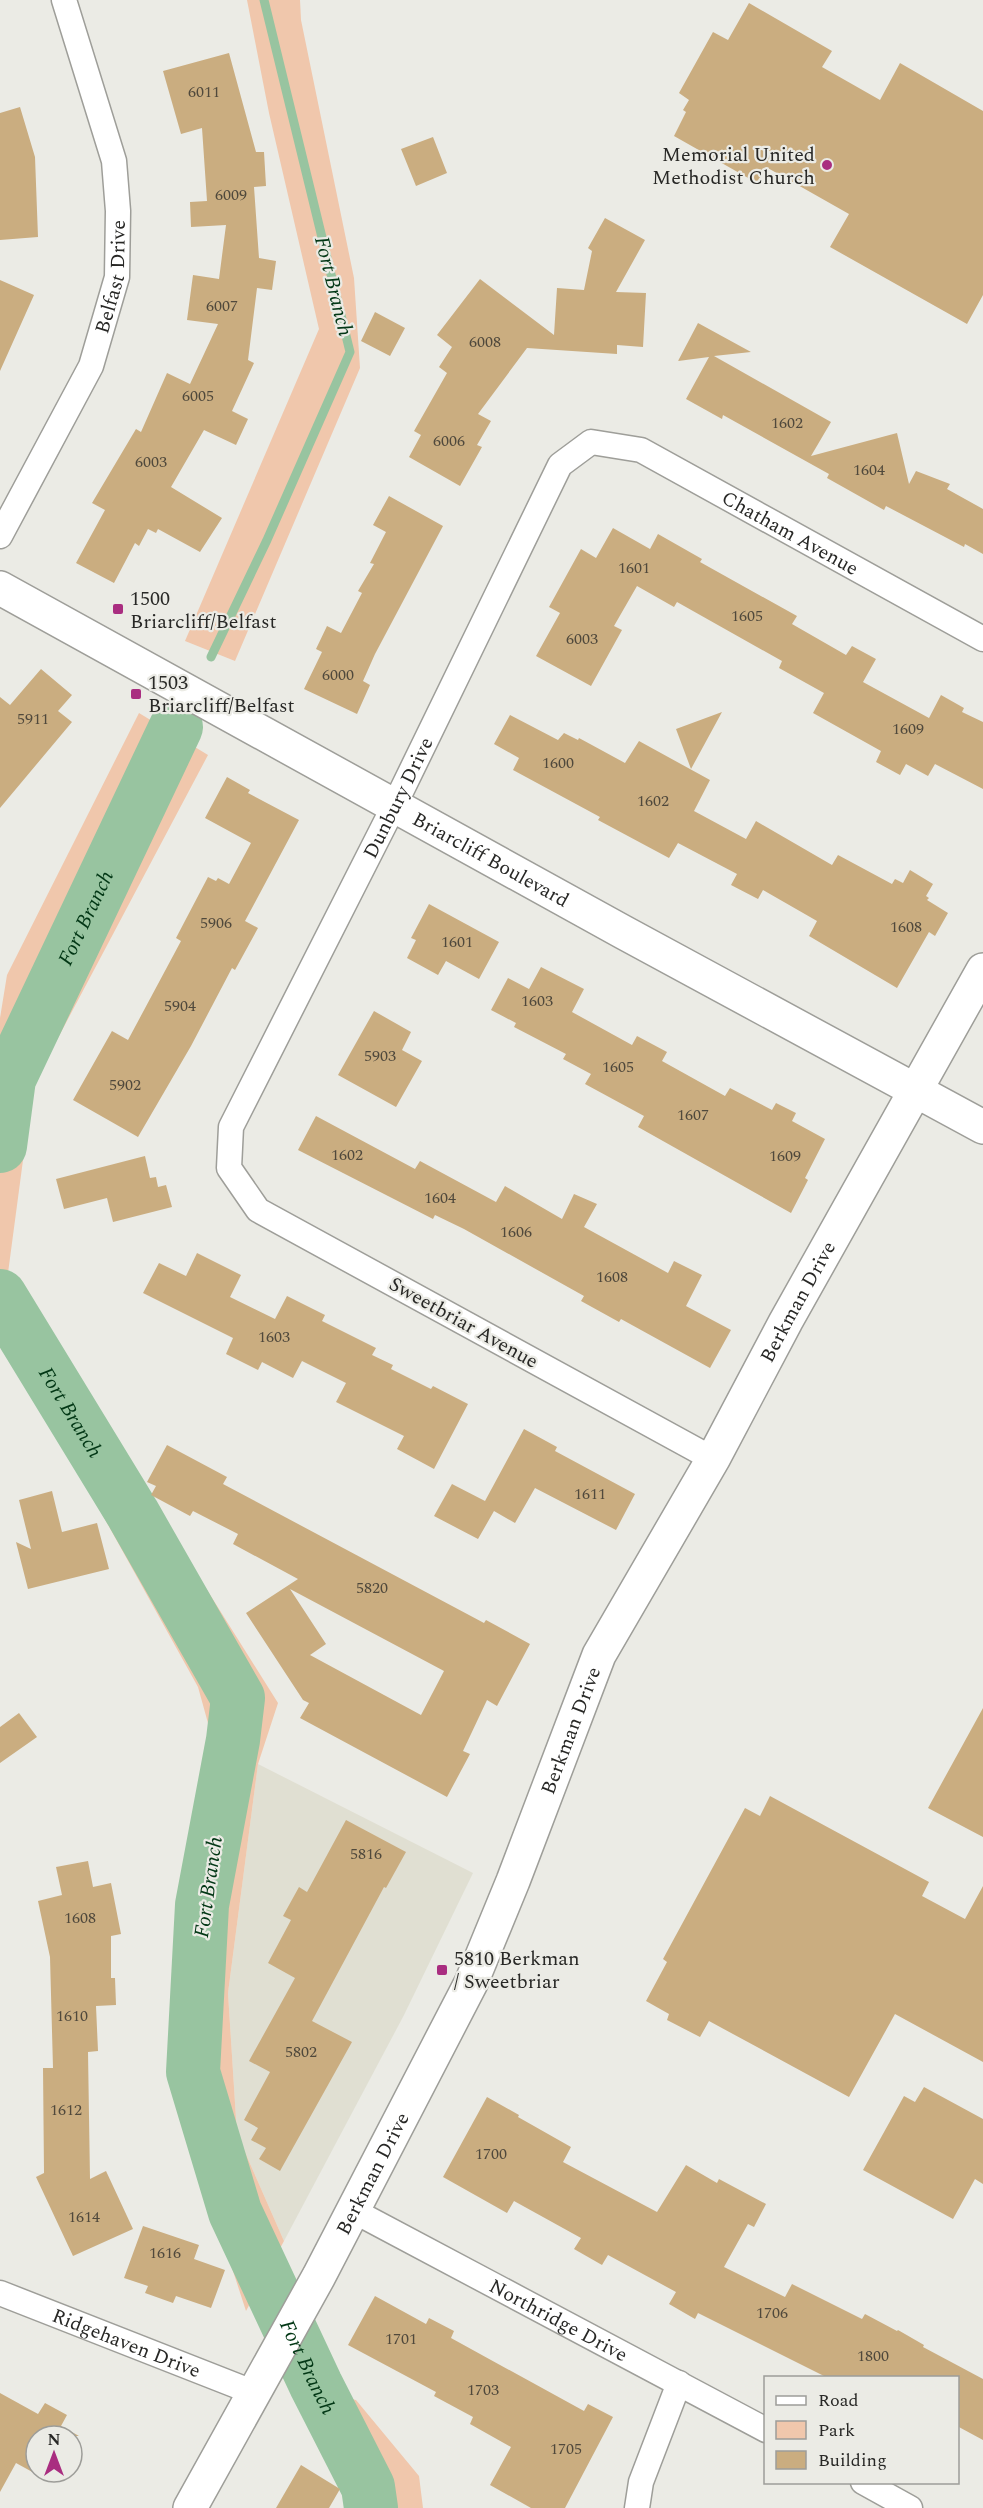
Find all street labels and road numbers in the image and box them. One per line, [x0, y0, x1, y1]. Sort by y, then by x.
street label: Belfast Drive [87, 220, 134, 337]
street label: Chatham Avenue [716, 483, 864, 583]
street label: Dunbury Drive [356, 732, 441, 864]
street label: Briarcliff Boulevard [407, 805, 575, 915]
street label: Berkman Drive [753, 1236, 844, 1368]
street label: Sweetbriar Avenue [383, 1269, 544, 1376]
street label: Berkman Drive [533, 1662, 609, 1799]
street label: Berkman Drive [329, 2107, 417, 2241]
street label: Northridge Drive [483, 2271, 633, 2370]
street label: Ridgehaven Drive [48, 2301, 205, 2386]

